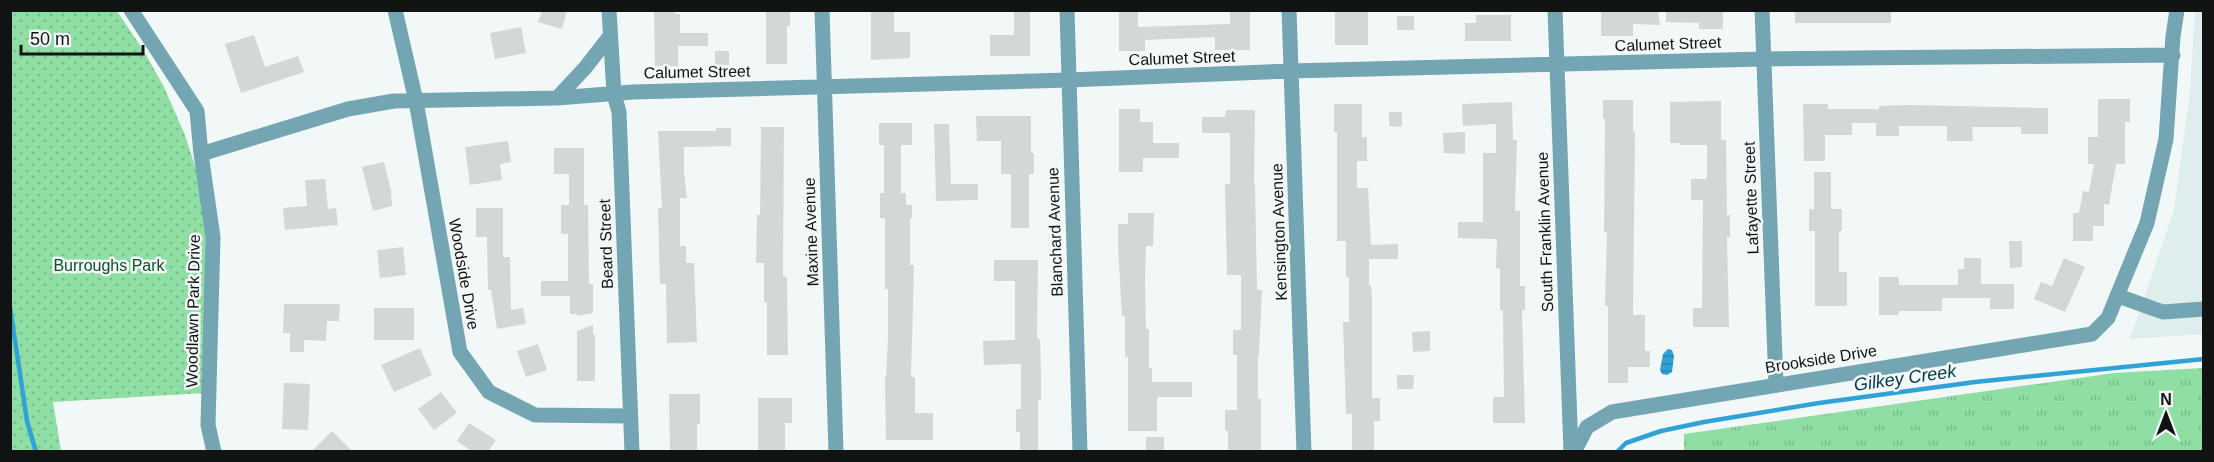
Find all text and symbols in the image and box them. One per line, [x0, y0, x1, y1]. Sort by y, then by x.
scale bar [21, 18, 142, 56]
text: 50 m [30, 29, 70, 49]
street label: Calumet Street [1614, 34, 1722, 54]
street label: Calumet Street [1128, 48, 1236, 68]
street label: Calumet Street [644, 63, 751, 81]
street label: Lafayette Street [1741, 141, 1761, 255]
street label: South Franklin Avenue [1534, 151, 1556, 313]
street label: Kensington Avenue [1268, 163, 1290, 301]
street label: Blanchard Avenue [1044, 167, 1066, 297]
street label: Maxine Avenue [801, 177, 821, 287]
street label: Beard Street [596, 198, 616, 289]
street label: Woodside Drive [446, 217, 482, 331]
street label: Woodlawn Park Drive [183, 234, 203, 388]
park label: Burroughs Park [53, 257, 166, 274]
street label: Brookside Drive [1764, 342, 1878, 376]
water label: Gilkey Creek [1853, 361, 1958, 395]
north arrow [2136, 384, 2196, 444]
text: N [2160, 391, 2172, 408]

